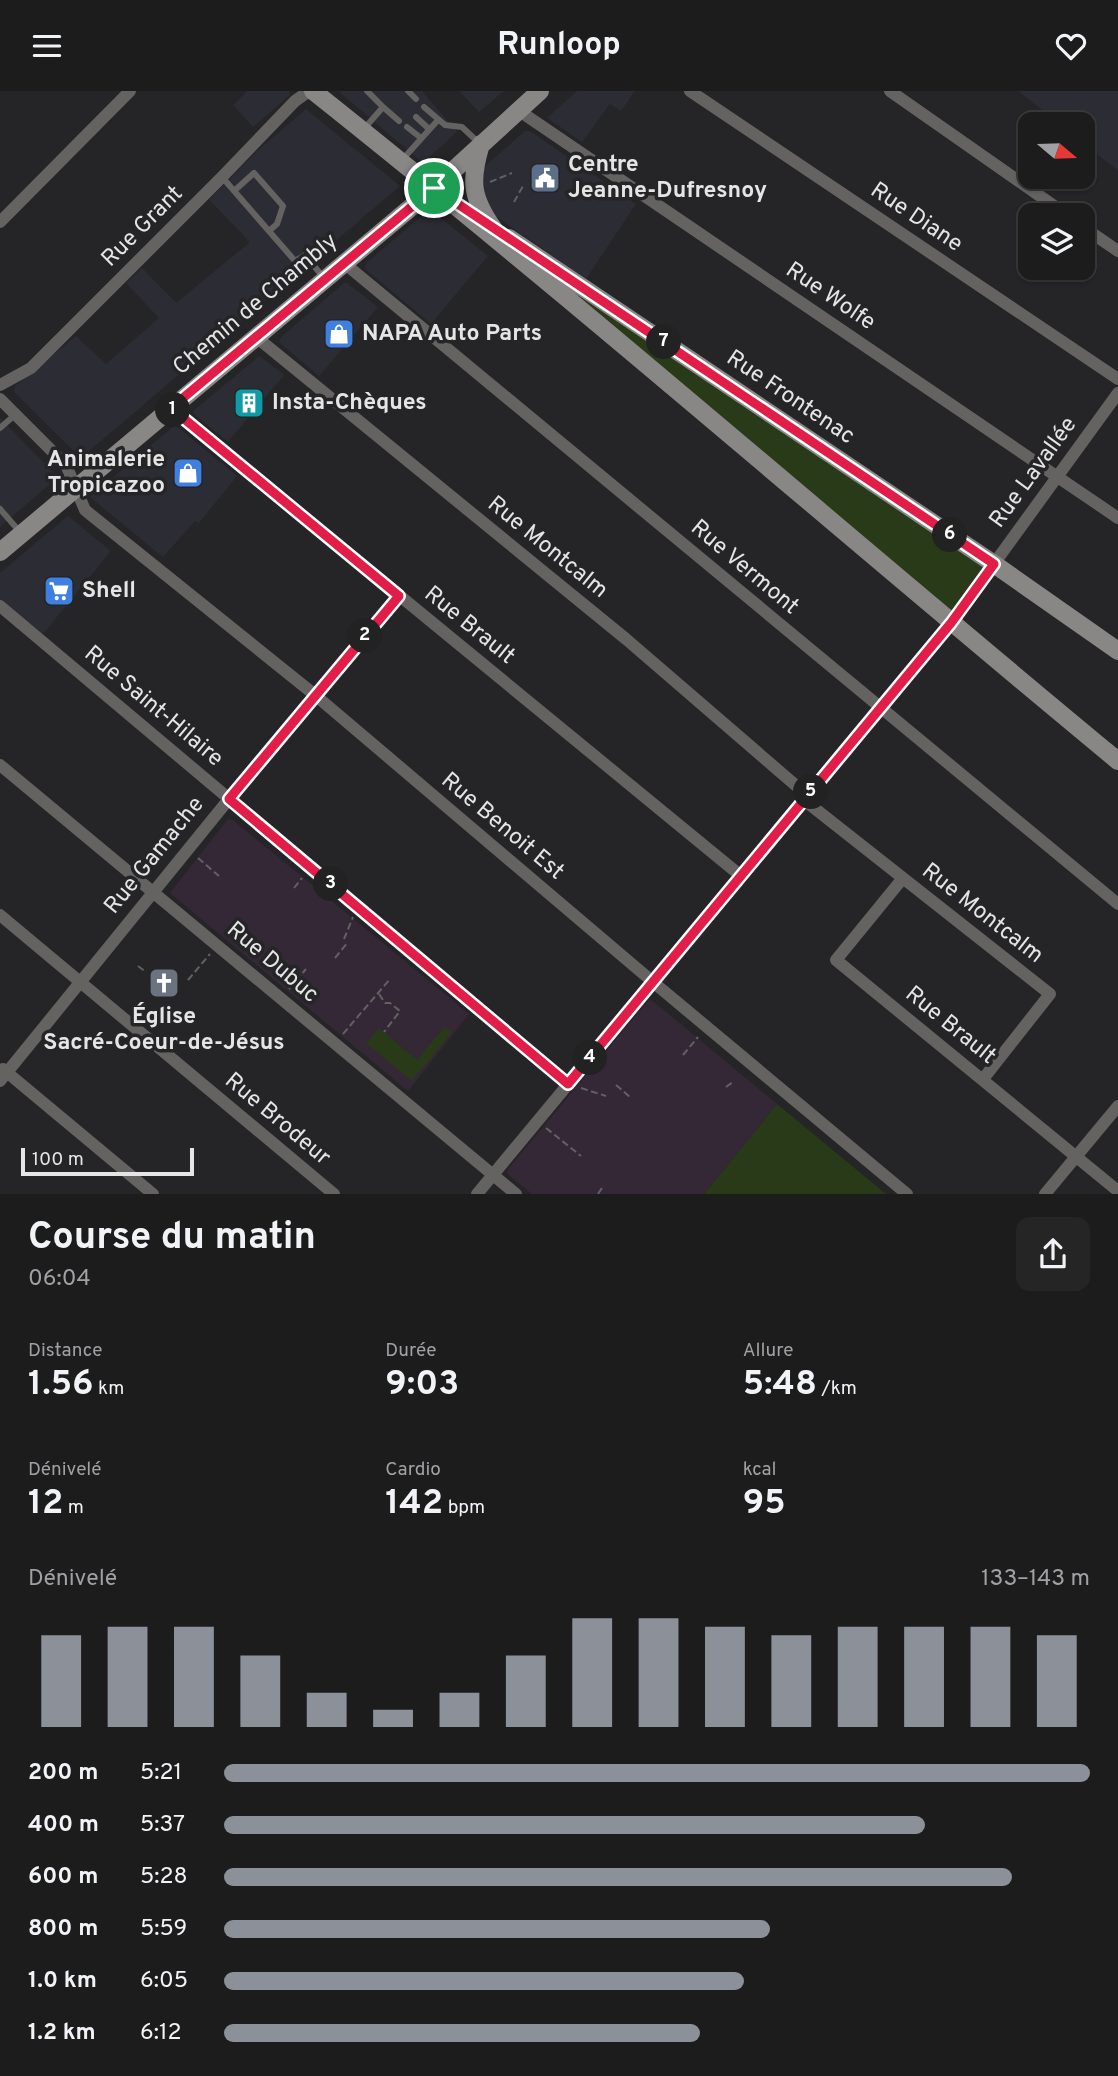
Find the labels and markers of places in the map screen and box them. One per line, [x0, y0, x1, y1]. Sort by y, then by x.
place label: Centre Jeanne-Dufresnoy [568, 151, 767, 206]
pin [404, 158, 464, 218]
public building icon: Centre Jeanne-Dufresnoy [528, 161, 562, 195]
shop icon: NAPA Auto Parts [322, 317, 356, 351]
place label: NAPA Auto Parts [362, 320, 542, 349]
pin: 7 [646, 324, 682, 359]
building icon: Insta-Chèques [232, 386, 266, 420]
place label: Insta-Chèques [272, 389, 427, 418]
pin: 1 [156, 393, 190, 427]
place label: Animalerie Tropicazoo [47, 446, 165, 501]
shop icon: Animalerie Tropicazoo [171, 456, 205, 490]
pin: 6 [932, 517, 968, 553]
supermarket icon: Shell [42, 574, 76, 608]
place label: Shell [82, 577, 136, 606]
pin: 2 [348, 619, 382, 653]
pin: 5 [794, 775, 828, 809]
pin: 3 [314, 867, 348, 901]
church icon: Église Sacré-Coeur-de-Jésus [147, 966, 181, 1000]
place label: Église Sacré-Coeur-de-Jésus [43, 1002, 285, 1058]
pin: 4 [572, 1041, 608, 1075]

